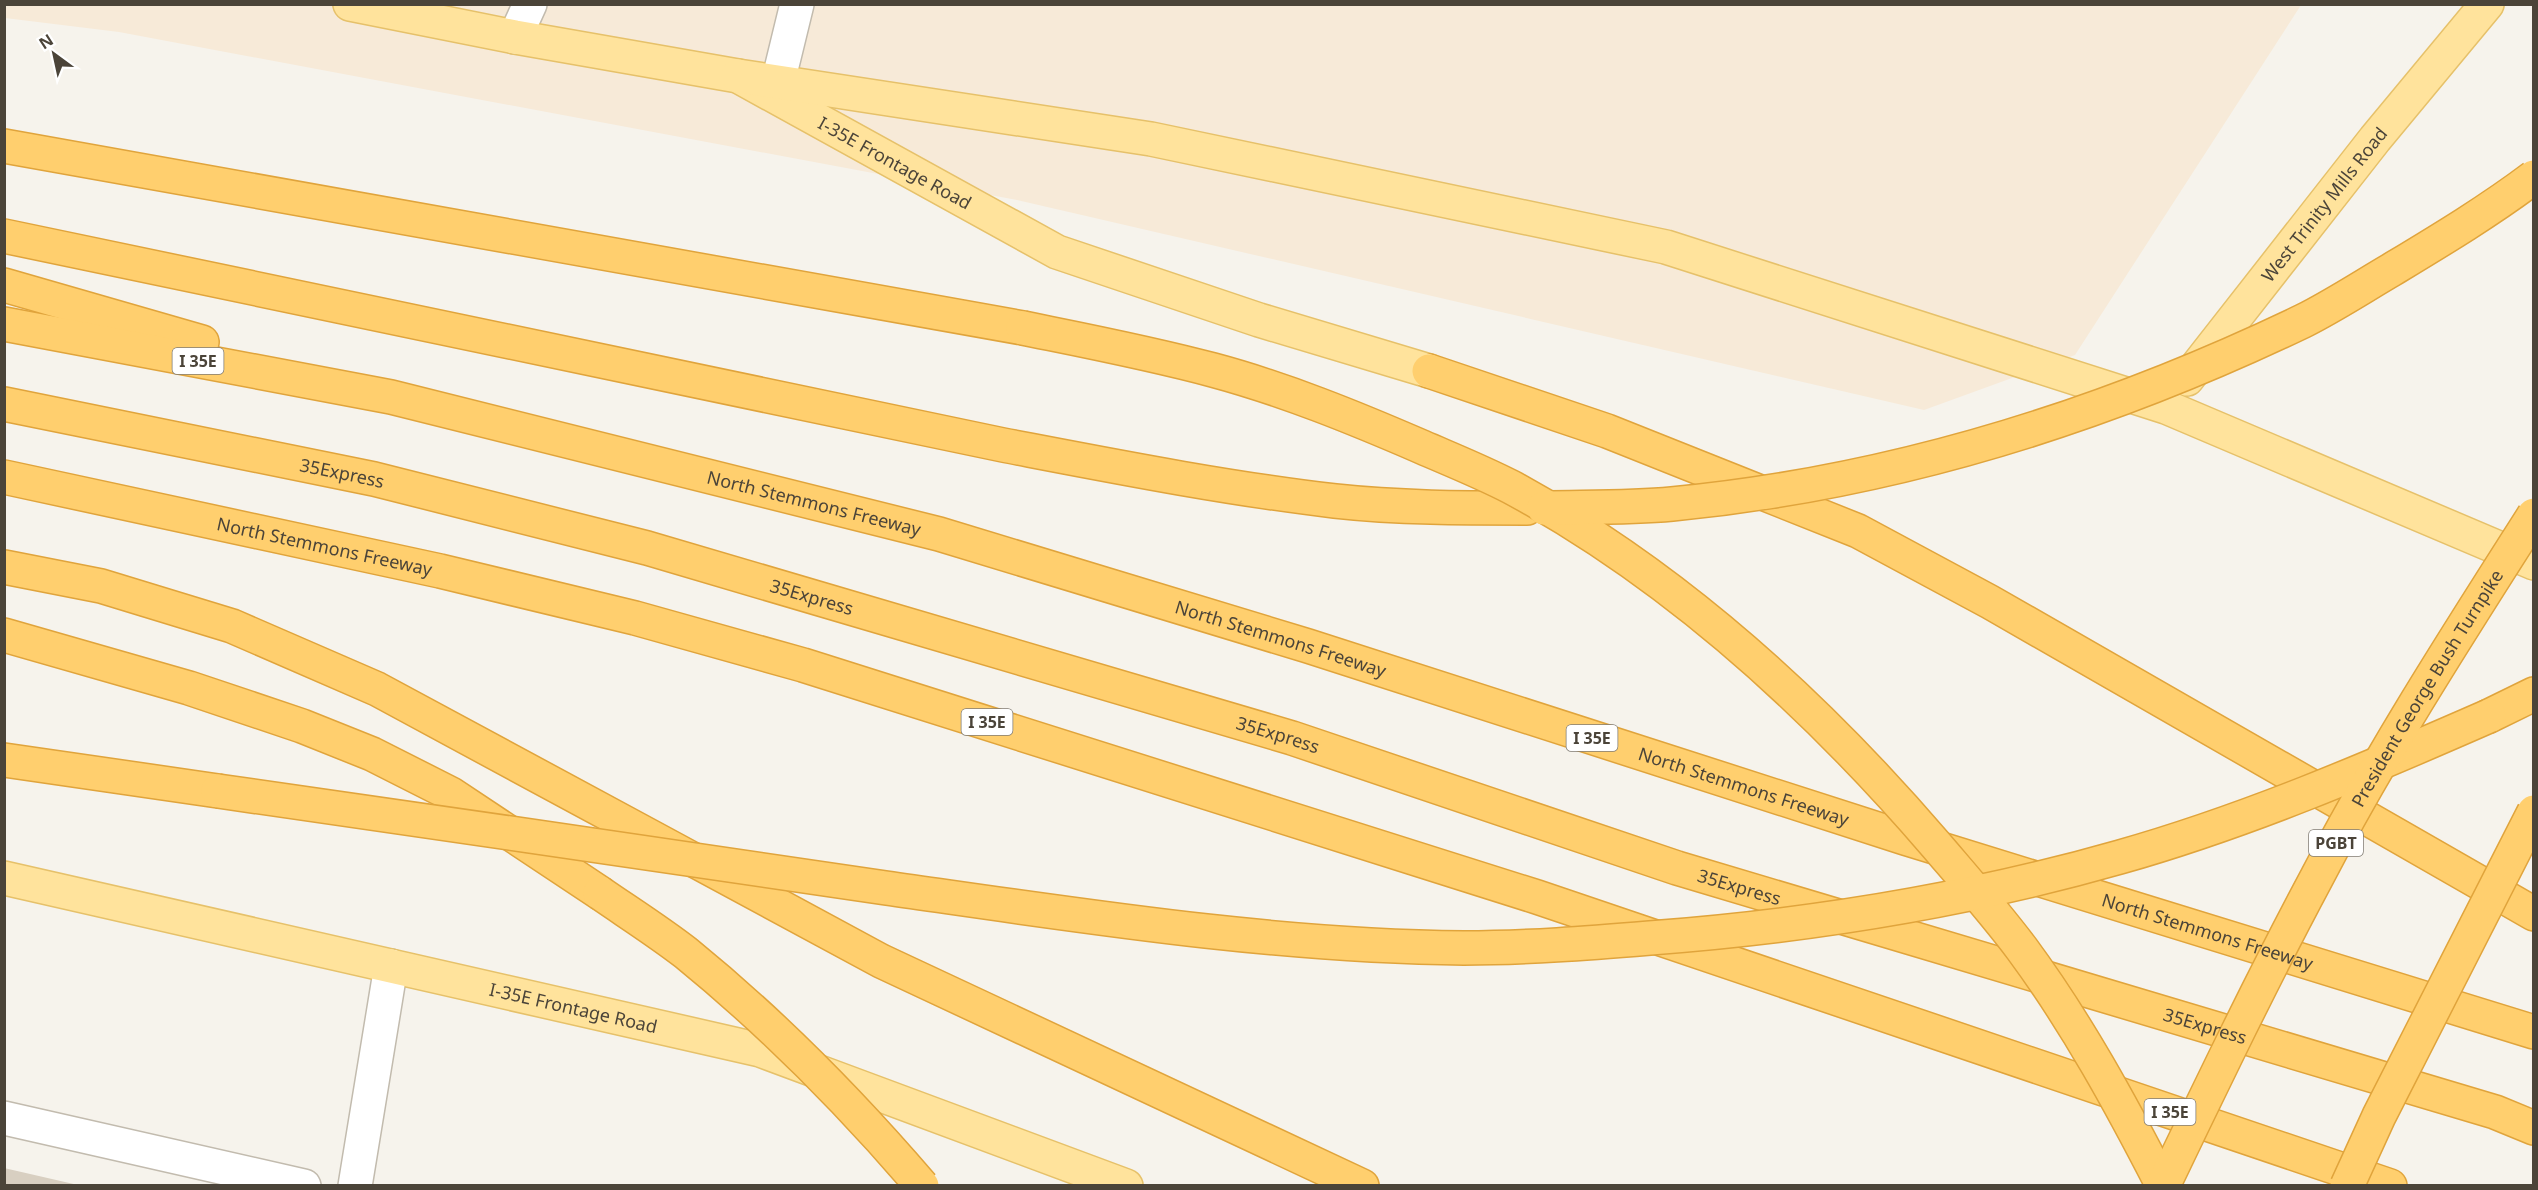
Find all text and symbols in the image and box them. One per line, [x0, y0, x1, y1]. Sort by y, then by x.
north arrow [24, 24, 84, 84]
text: N [34, 29, 57, 54]
street label: I-35E Frontage Road [814, 111, 976, 215]
street label: West Trinity Mills Road [2256, 122, 2392, 287]
road number: I 35E [172, 348, 224, 374]
street label: 35Express [298, 452, 387, 493]
street label: North Stemmons Freeway [705, 465, 924, 541]
street label: North Stemmons Freeway [215, 511, 435, 581]
street label: President George Bush Turnpike [2345, 565, 2508, 811]
street label: 35Express [767, 573, 856, 620]
street label: North Stemmons Freeway [1172, 594, 1390, 683]
road number: I 35E [962, 709, 1012, 735]
street label: 35Express [1234, 710, 1323, 758]
road number: I 35E [1566, 725, 1618, 751]
street label: North Stemmons Freeway [1635, 741, 1853, 831]
road number: PGBT [2309, 830, 2363, 856]
street label: 35Express [1695, 863, 1784, 910]
street label: North Stemmons Freeway [2099, 887, 2317, 975]
street label: I-35E Frontage Road [487, 977, 660, 1038]
street label: 35Express [2161, 1002, 2250, 1049]
road number: I 35E [2144, 1099, 2196, 1125]

